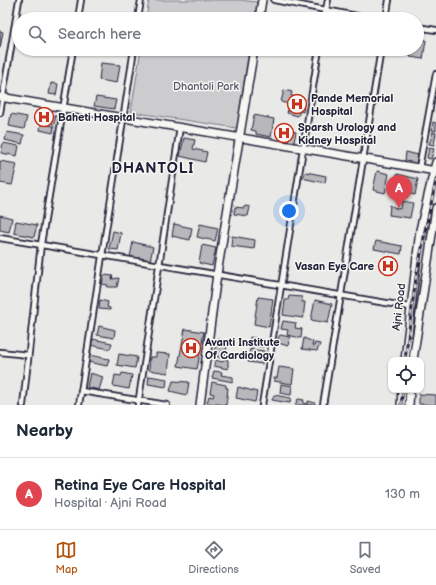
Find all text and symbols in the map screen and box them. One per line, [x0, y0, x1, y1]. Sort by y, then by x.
search box [12, 12, 424, 56]
icon: search [26, 23, 48, 45]
text: Search here [58, 25, 141, 44]
park label: Dhantoli Park [173, 80, 240, 93]
place label: Pande Memorial Hospital [311, 92, 393, 118]
hospital icon: Pande Memorial Hospital [286, 93, 308, 115]
hospital icon: Baheti Hospital [33, 106, 55, 128]
place label: Baheti Hospital [58, 111, 135, 124]
place label: Sparsh Urology and Kidney Hospital [298, 121, 396, 147]
hospital icon: Sparsh Urology and Kidney Hospital [273, 122, 295, 144]
district label: DHANTOLI [112, 159, 194, 178]
pin: A [386, 175, 412, 208]
your location [279, 201, 299, 221]
hospital icon: Vasan Eye Care [377, 255, 399, 277]
place label: Vasan Eye Care [295, 260, 374, 273]
street label: Ajni Road [390, 283, 408, 331]
place label: Avanti Institute Of Cardiology [204, 336, 280, 362]
hospital icon: Avanti Institute Of Cardiology [180, 337, 202, 359]
map controls [388, 357, 424, 393]
button: locate [388, 357, 424, 393]
text: Nearby [16, 421, 73, 441]
text: Retina Eye Care Hospital [54, 476, 226, 495]
text: A [25, 486, 33, 502]
text: 130 m [385, 486, 420, 502]
text: Hospital · Ajni Road [54, 495, 167, 511]
tab: Map [55, 539, 78, 576]
tab: Directions [188, 539, 239, 576]
tab: Saved [350, 539, 381, 576]

